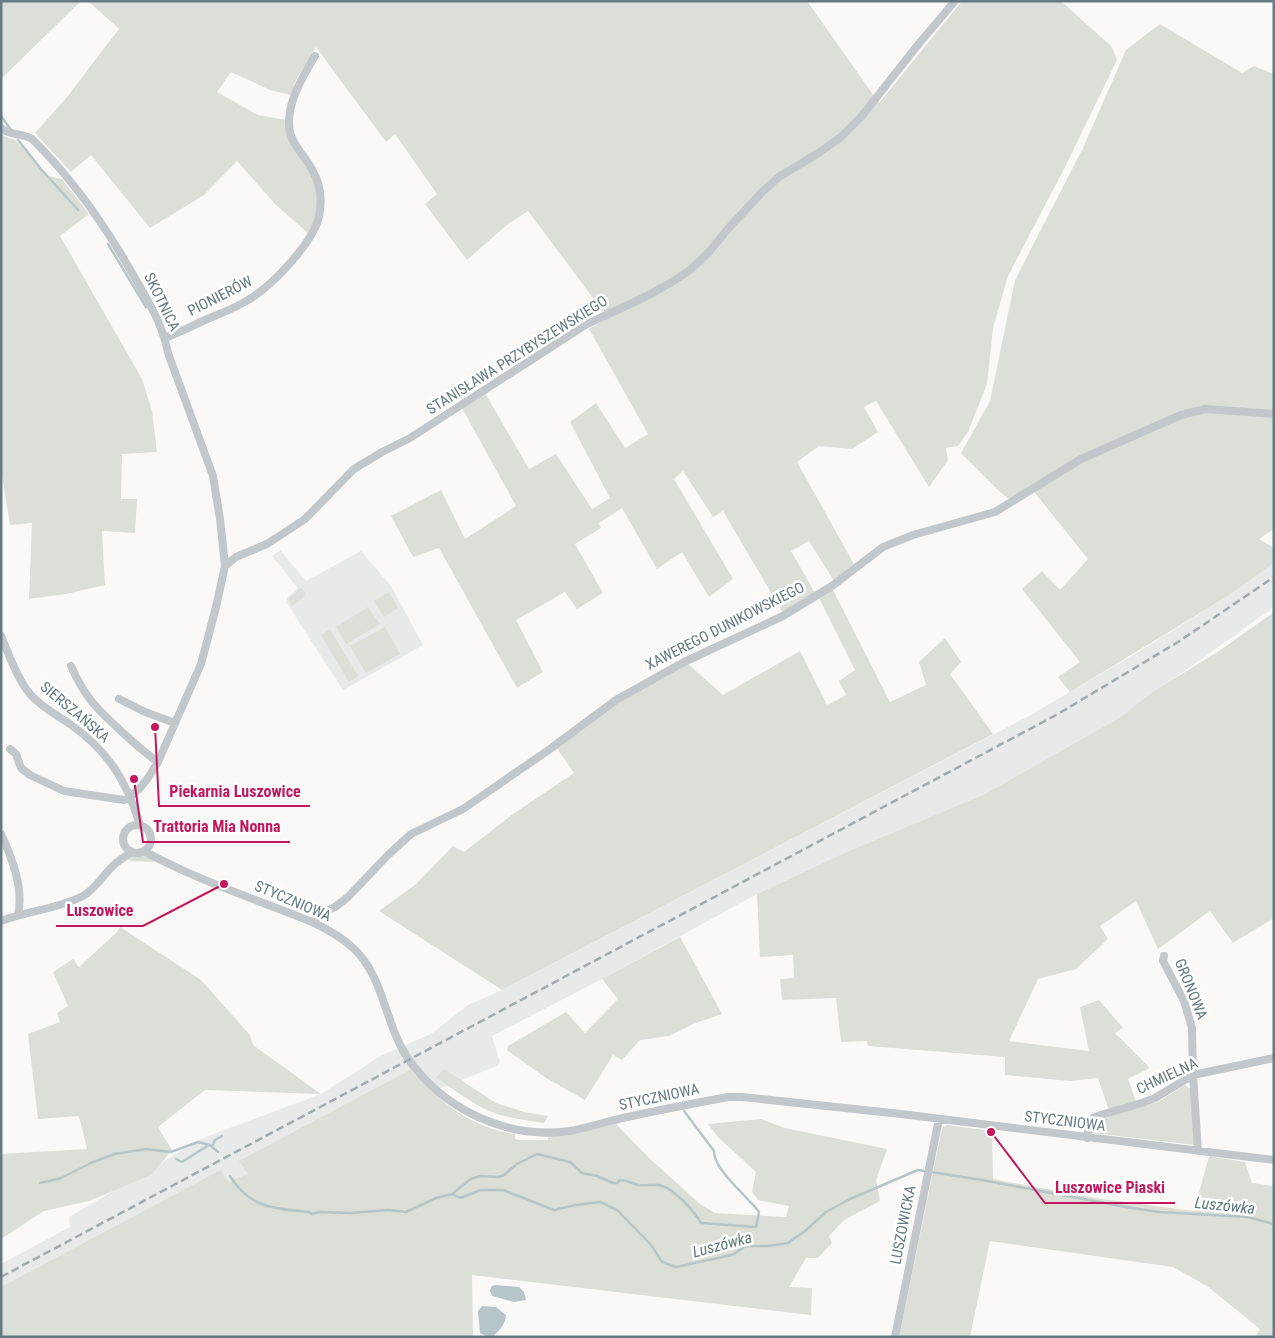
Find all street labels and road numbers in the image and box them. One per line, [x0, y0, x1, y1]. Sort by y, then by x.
street label: SKOTNICA [140, 270, 184, 334]
street label: PIONIERÓW [185, 272, 256, 320]
street label: STANISŁAWA PRZYBYSZEWSKIEGO [423, 292, 611, 418]
street label: XAWEREGO DUNIKOWSKIEGO [643, 578, 807, 674]
street label: SIERSZAŃSKA [37, 678, 114, 747]
street label: STYCZNIOWA [252, 877, 334, 925]
street label: GRONOWA [1171, 956, 1211, 1022]
street label: CHMIELNA [1133, 1054, 1201, 1098]
street label: STYCZNIOWA [617, 1080, 701, 1114]
street label: STYCZNIOWA [1023, 1107, 1107, 1135]
street label: LUSZOWICKA [887, 1184, 920, 1266]

